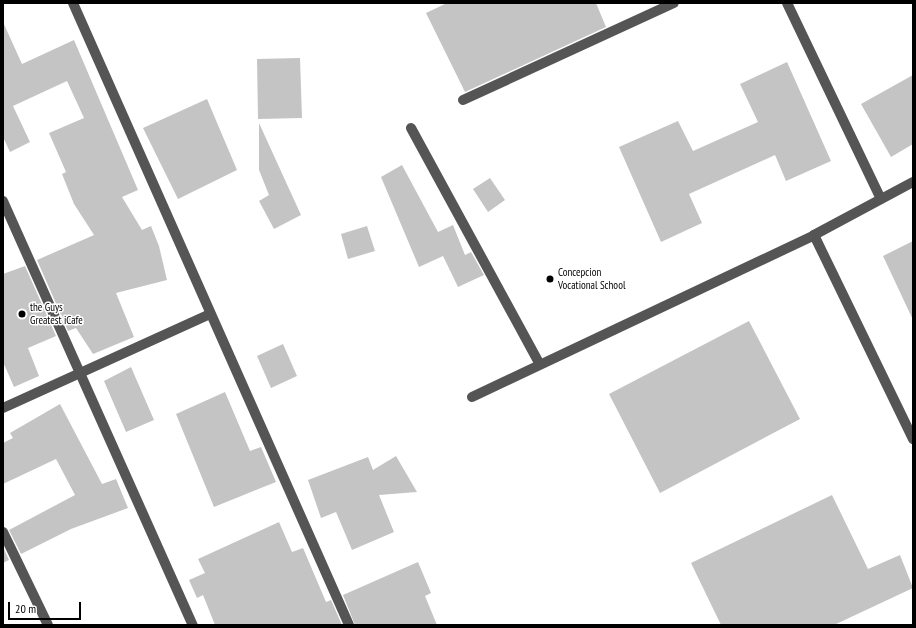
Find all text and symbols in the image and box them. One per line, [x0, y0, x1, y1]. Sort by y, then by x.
place label: Concepcion Vocational School [558, 266, 625, 292]
marker: Concepcion Vocational School [545, 274, 555, 284]
place label: the Guys Greatest iCafe [30, 301, 83, 327]
marker: the Guys Greatest iCafe [17, 309, 27, 319]
scale bar [10, 594, 83, 620]
text: 20 m [15, 601, 36, 616]

